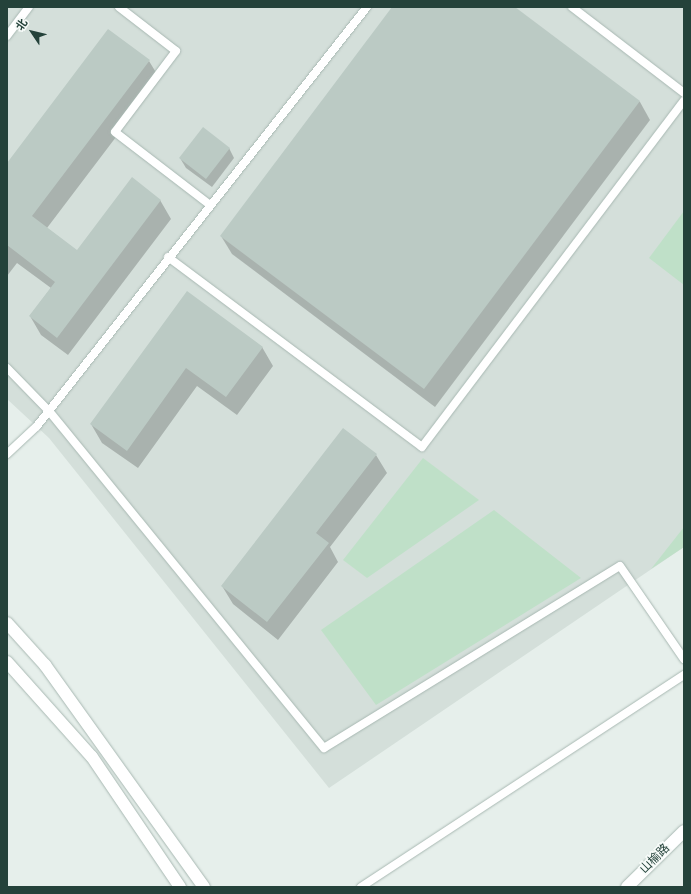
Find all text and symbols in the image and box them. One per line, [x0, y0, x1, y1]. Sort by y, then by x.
north arrow [12, 12, 52, 52]
text: 北 [12, 16, 31, 34]
street label: 山榆路 [637, 841, 673, 877]

